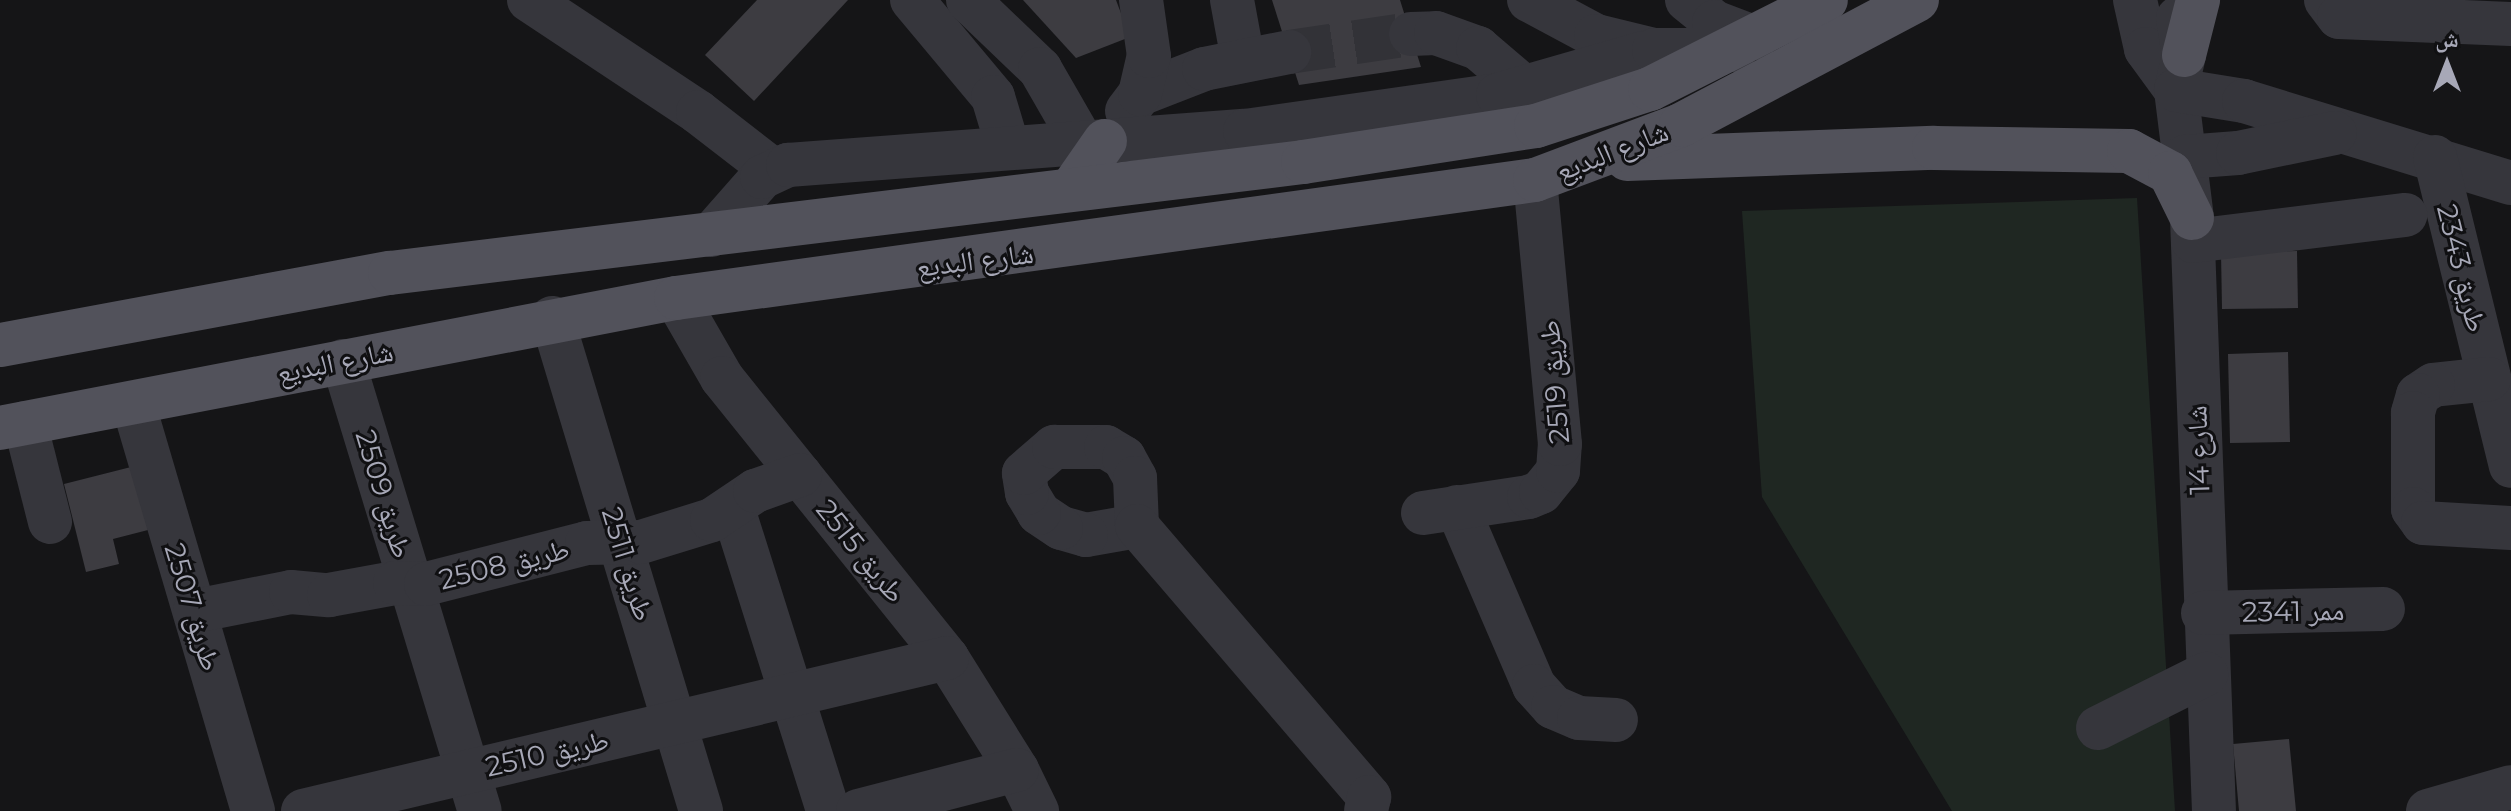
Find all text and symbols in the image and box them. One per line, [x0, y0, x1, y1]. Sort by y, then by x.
north arrow [2407, 24, 2487, 104]
text: ش [2435, 26, 2459, 53]
street label: شارع البديع [1551, 114, 1673, 188]
street label: طريق 2343 [2430, 201, 2494, 335]
street label: شارع البديع [915, 236, 1035, 284]
street label: طريق 2519 [1532, 319, 1576, 445]
street label: شارع البديع [274, 334, 396, 390]
street label: شارع 14 [2180, 405, 2216, 495]
street label: طريق 2509 [349, 426, 419, 562]
street label: طريق 2515 [809, 493, 913, 609]
street label: طريق 2511 [595, 503, 661, 625]
street label: طريق 2508 [435, 532, 573, 596]
street label: طريق 2507 [158, 539, 228, 675]
street label: ممر 2341 [2241, 593, 2345, 629]
street label: طريق 2510 [482, 723, 612, 783]

